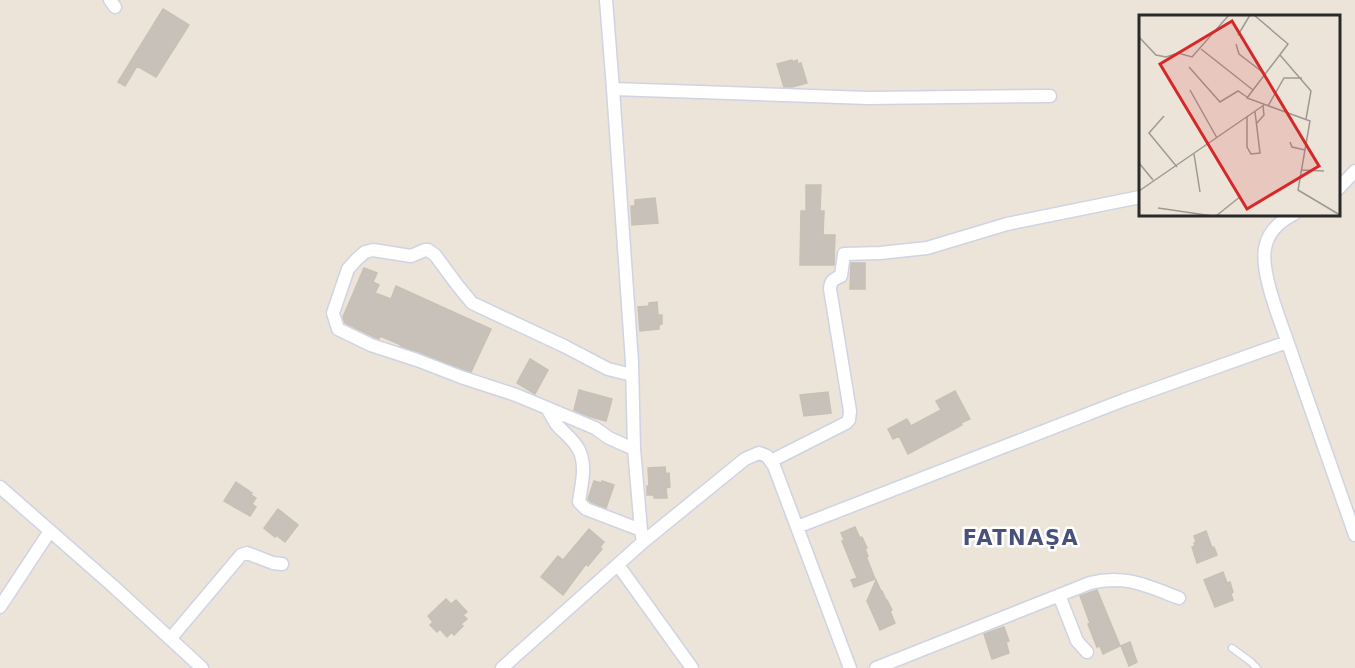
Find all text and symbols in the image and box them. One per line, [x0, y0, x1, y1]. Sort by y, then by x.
inset map [1139, 15, 1340, 216]
district label: FATNAṢA [963, 526, 1079, 550]

